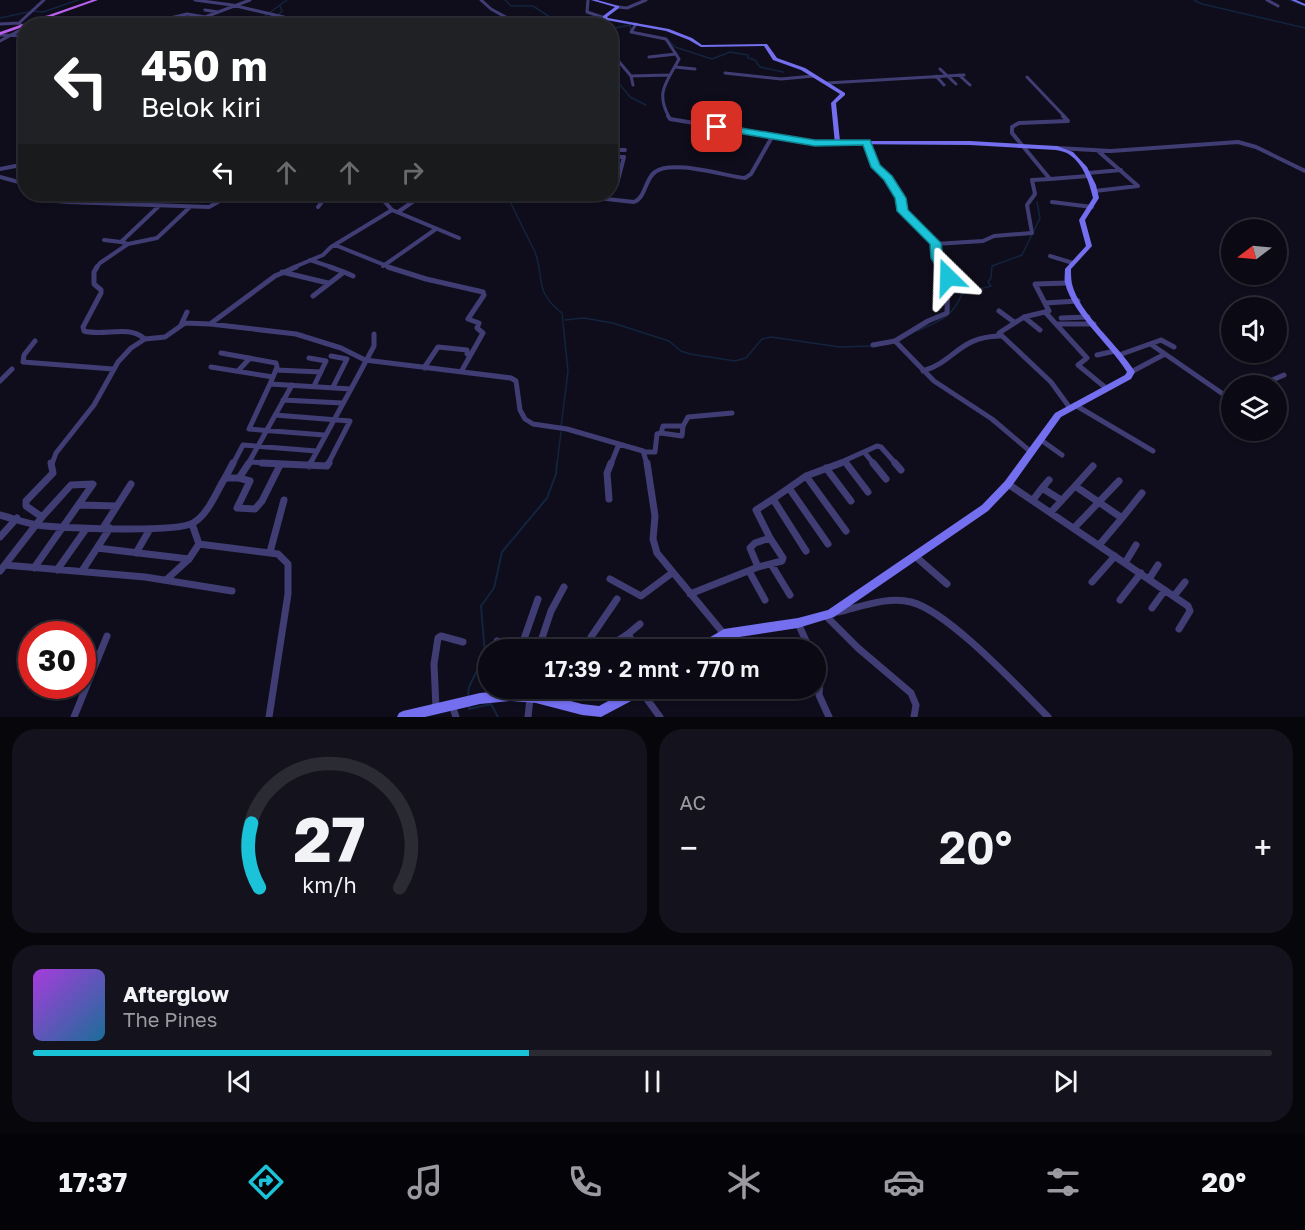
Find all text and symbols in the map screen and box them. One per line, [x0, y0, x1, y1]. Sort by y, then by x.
text: 450 m [141, 40, 267, 90]
icon: left [42, 42, 120, 120]
text: Belok kiri [141, 91, 262, 123]
pin [691, 101, 742, 152]
icon: arrive [700, 110, 733, 143]
icon: left [207, 156, 240, 189]
icon: ahead [270, 156, 303, 189]
icon: ahead [333, 156, 366, 189]
icon: right [396, 156, 429, 189]
north arrow [1221, 219, 1287, 285]
map controls [1221, 219, 1287, 441]
position arrow [916, 245, 980, 309]
button: sound [1221, 297, 1287, 363]
button: layers [1221, 375, 1287, 441]
speed limit sign: 30 [18, 621, 96, 699]
text: 17:39 · 2 mnt · 770 m [544, 655, 760, 682]
text: AC [680, 790, 706, 814]
text: 27 [293, 801, 365, 876]
text: 20° [939, 820, 1012, 874]
text: − [680, 828, 698, 867]
text: + [1254, 828, 1272, 867]
text: km/h [302, 872, 357, 898]
text: Afterglow [123, 980, 229, 1007]
text: The Pines [123, 1007, 217, 1031]
icon: previous [223, 1065, 256, 1098]
icon: pause [636, 1065, 669, 1098]
icon: next [1049, 1065, 1082, 1098]
icon: directions [245, 1161, 287, 1203]
icon: music [404, 1161, 446, 1203]
icon: phone [564, 1161, 606, 1203]
icon: climate [723, 1161, 765, 1203]
icon: car [883, 1161, 925, 1203]
icon: filters [1042, 1161, 1084, 1203]
text: 17:37 [59, 1166, 127, 1198]
text: 20° [1202, 1166, 1246, 1198]

